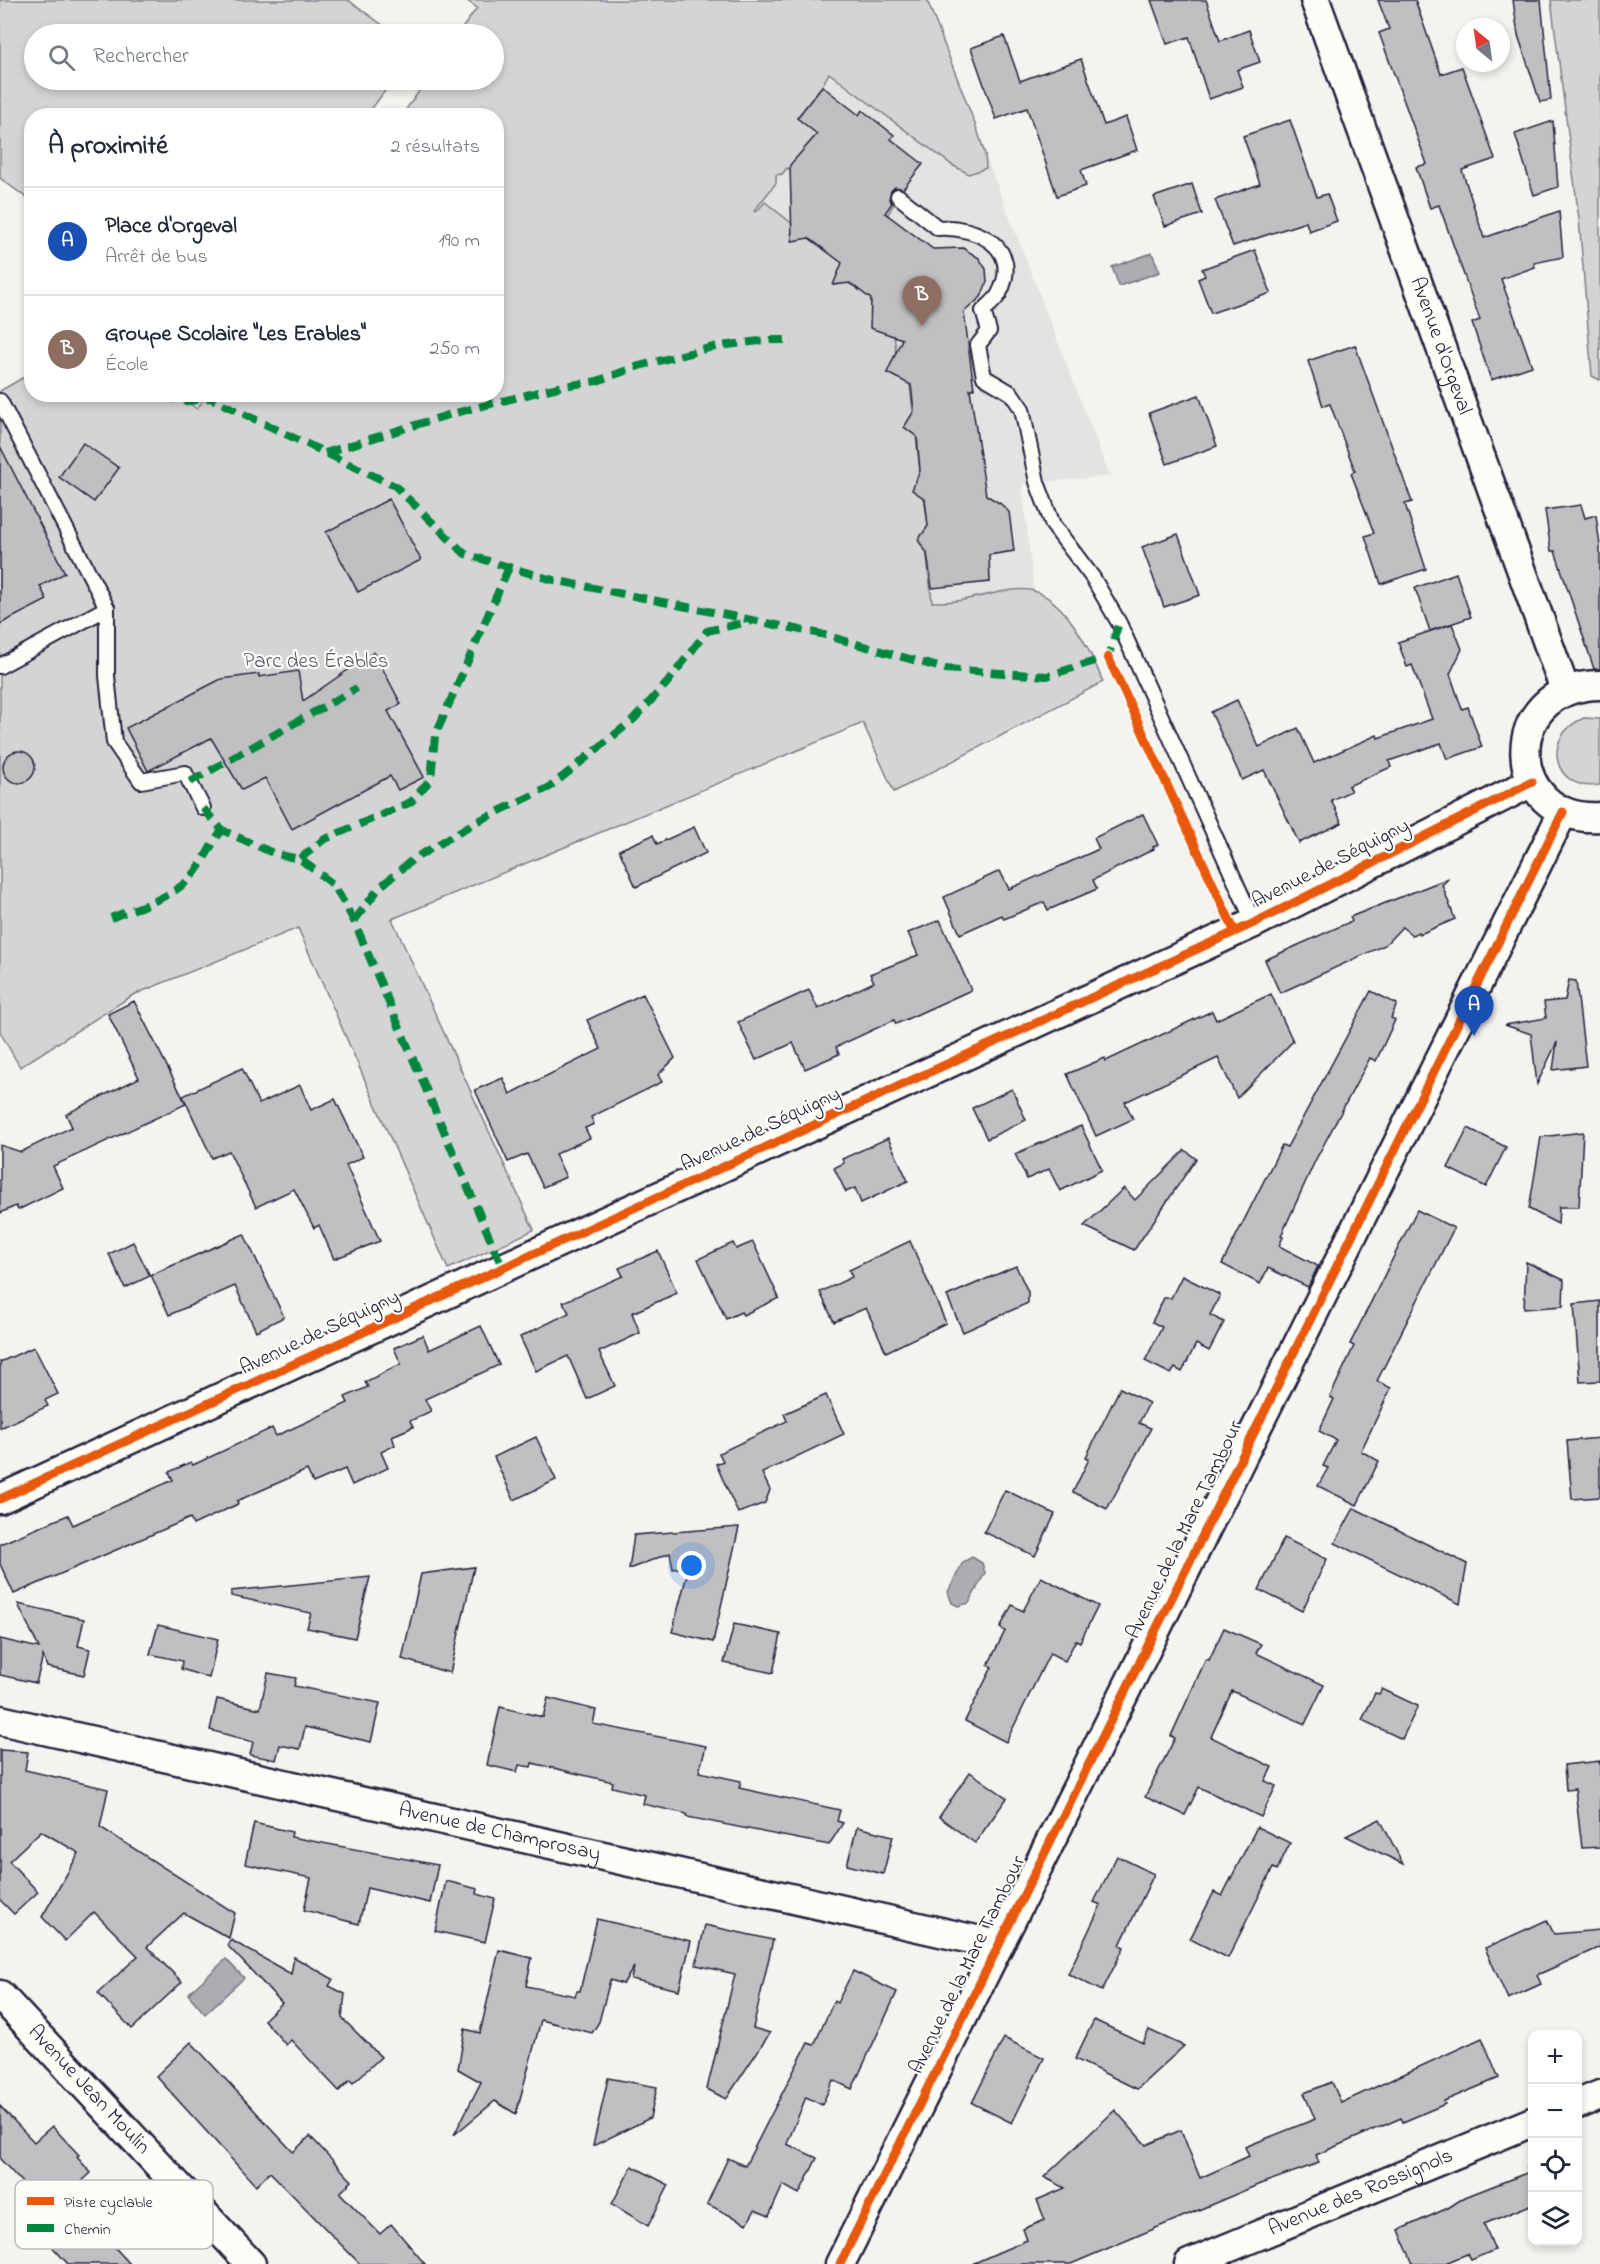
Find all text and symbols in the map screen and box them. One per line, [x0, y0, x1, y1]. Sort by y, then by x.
north arrow [1456, 18, 1510, 72]
search box [24, 24, 504, 90]
icon: search [45, 41, 78, 74]
text: Rechercher [93, 41, 189, 73]
text: À proximité [48, 128, 168, 166]
text: 2 résultats [391, 133, 480, 162]
text: Place d'Orgeval [105, 211, 237, 243]
text: A [61, 227, 74, 256]
text: 190 m [438, 227, 480, 256]
text: Arrêt de bus [105, 243, 208, 272]
street label: Avenue d'Orgeval [1402, 273, 1479, 419]
pin: B [902, 276, 942, 326]
text: Groupe Scolaire "Les Erables" [105, 319, 366, 351]
text: B [61, 335, 74, 364]
text: 250 m [429, 335, 480, 364]
text: École [105, 351, 148, 380]
park label: Parc des Érables [243, 647, 389, 677]
street label: Avenue de Séquigny [1247, 811, 1416, 918]
pin: A [1454, 986, 1494, 1036]
street label: Avenue de Séquigny [676, 1080, 847, 1182]
street label: Avenue de Séquigny [235, 1283, 406, 1385]
street label: Avenue de la Mare Tambour [1119, 1415, 1251, 1644]
your location [677, 1551, 706, 1580]
street label: Avenue de Champrosay [396, 1795, 603, 1872]
street label: Avenue de la Mare Tambour [902, 1850, 1034, 2079]
street label: Avenue Jean Moulin [20, 2018, 157, 2162]
map controls [1528, 2030, 1582, 2246]
button: + [1528, 2030, 1582, 2084]
button: − [1528, 2084, 1582, 2138]
button: locate [1528, 2138, 1582, 2192]
street label: Avenue des Rossignols [1264, 2141, 1458, 2244]
legend [15, 2180, 213, 2249]
text: Piste cyclable [64, 2191, 153, 2215]
button: layers [1528, 2192, 1582, 2246]
text: Chemin [64, 2218, 111, 2242]

